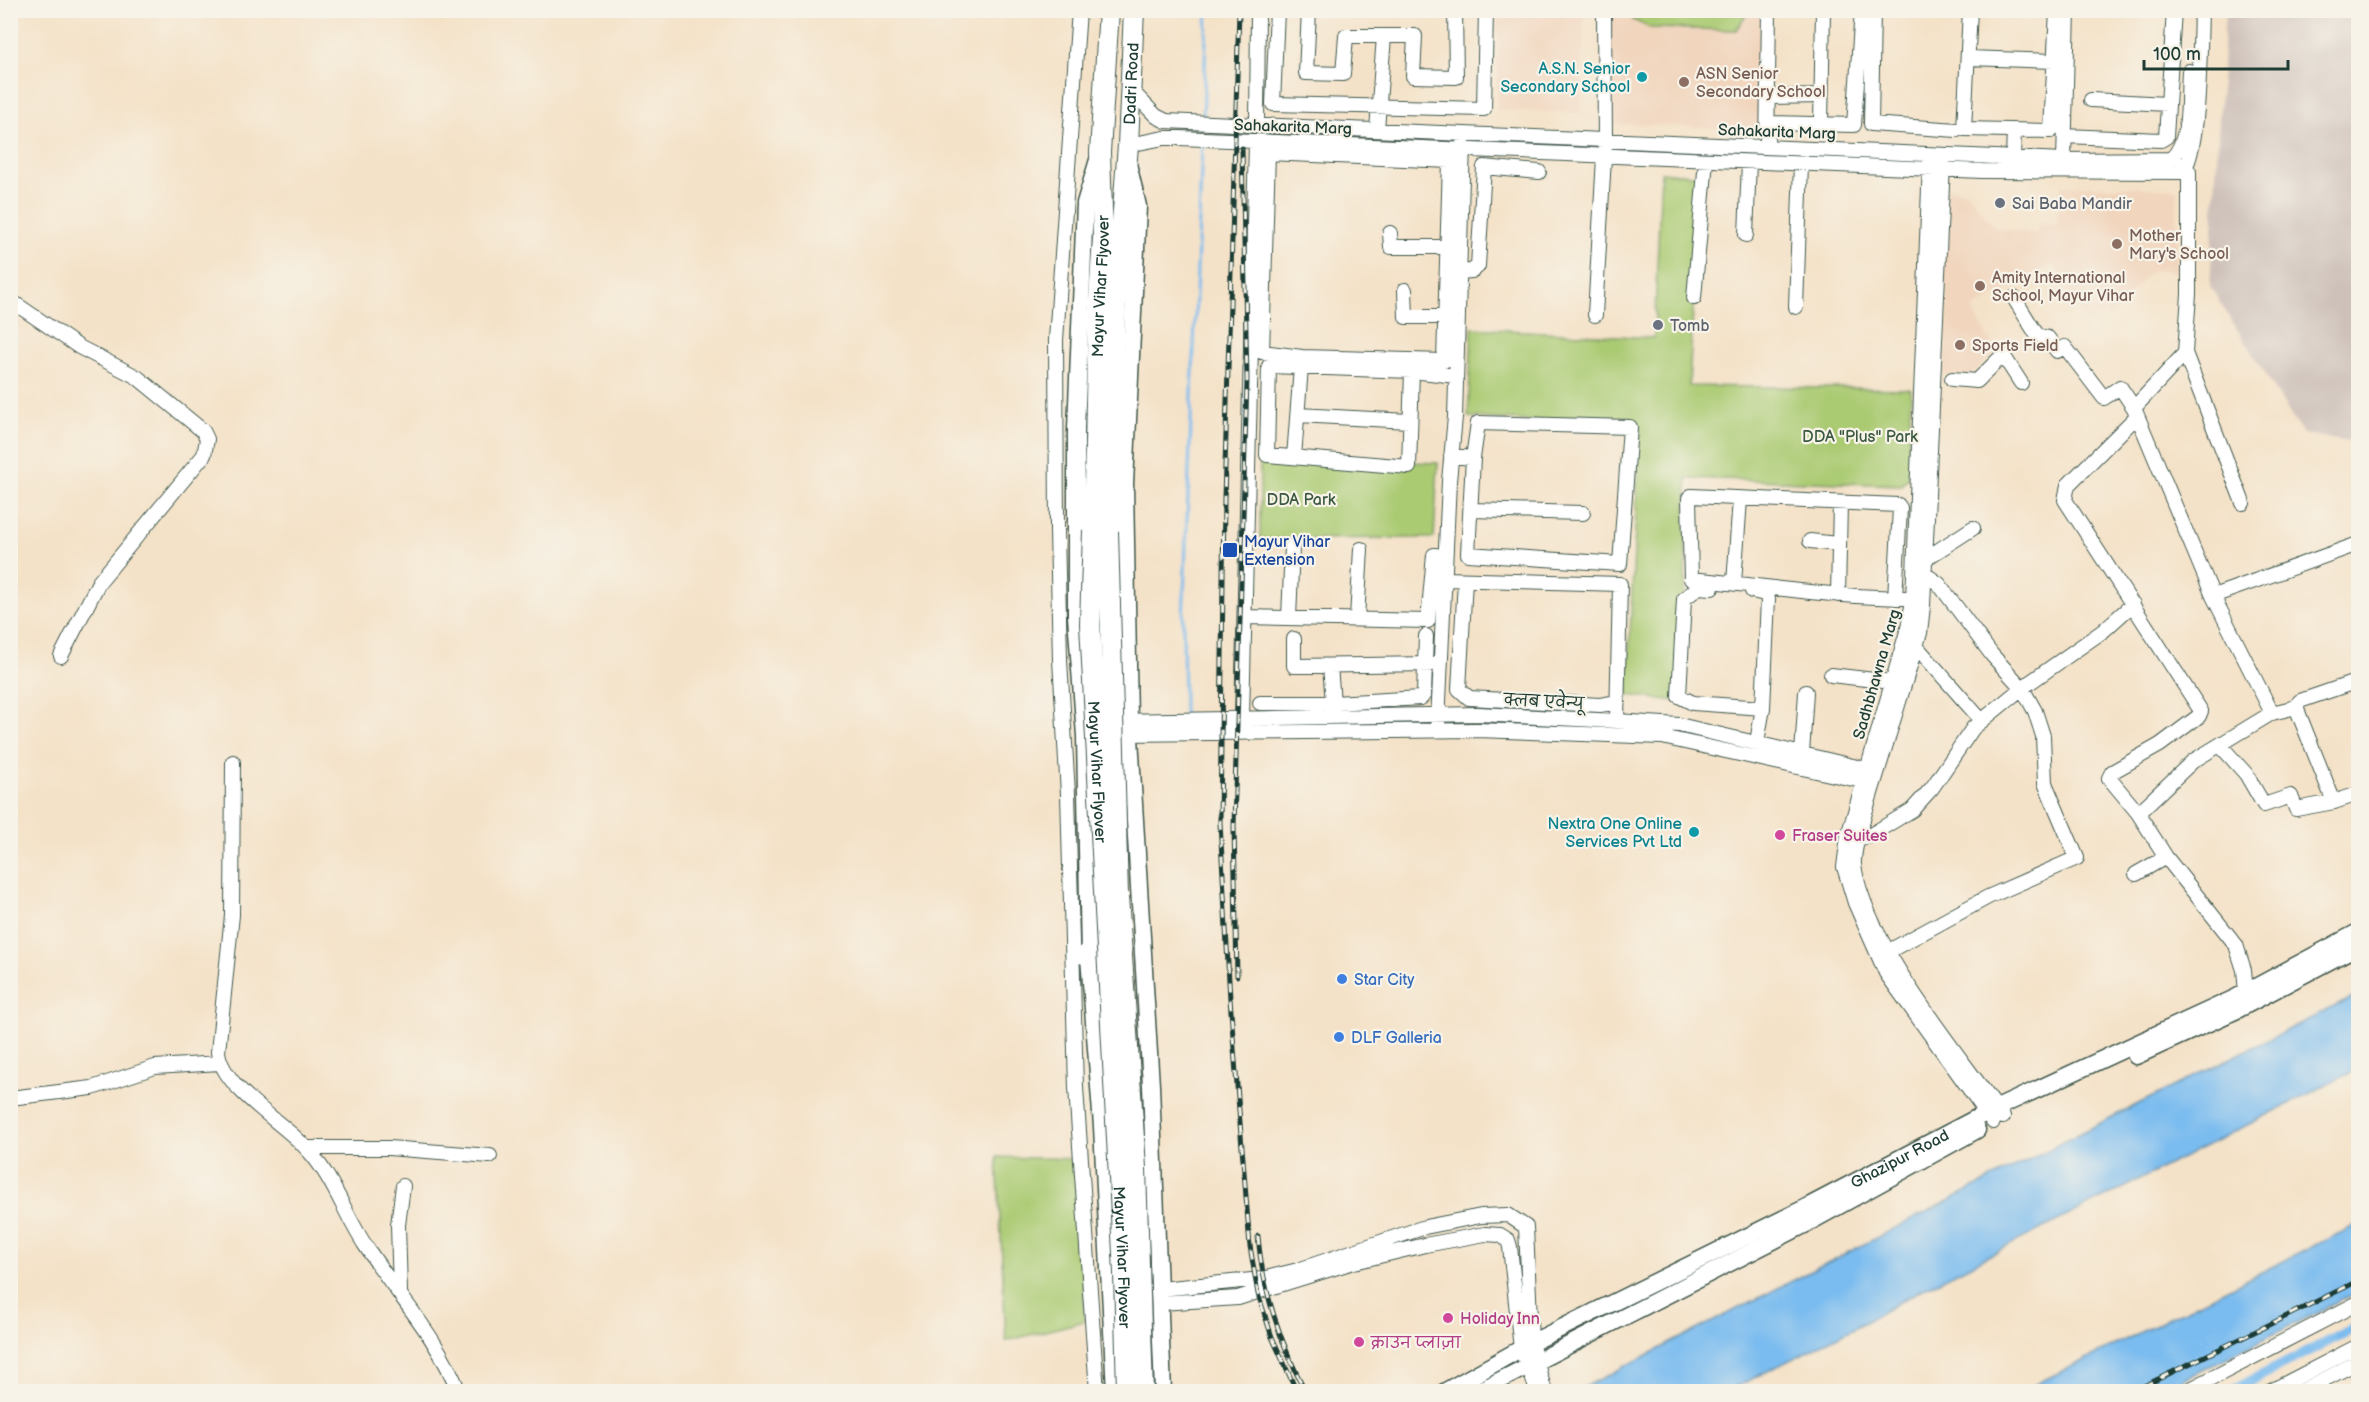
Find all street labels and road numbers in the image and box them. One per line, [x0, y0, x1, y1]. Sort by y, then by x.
street label: Dadri Road [1121, 42, 1144, 125]
street label: Sahakarita Marg [1234, 116, 1352, 139]
street label: Sahakarita Marg [1718, 121, 1836, 144]
street label: Mayur Vihar Flyover [1089, 215, 1114, 357]
street label: Sadhbhawna Marg [1850, 607, 1905, 742]
street label: क्लब एवेन्यू [1502, 686, 1588, 716]
street label: Mayur Vihar Flyover [1083, 700, 1109, 843]
street label: Ghazipur Road [1848, 1126, 1952, 1193]
street label: Mayur Vihar Flyover [1108, 1186, 1133, 1329]

